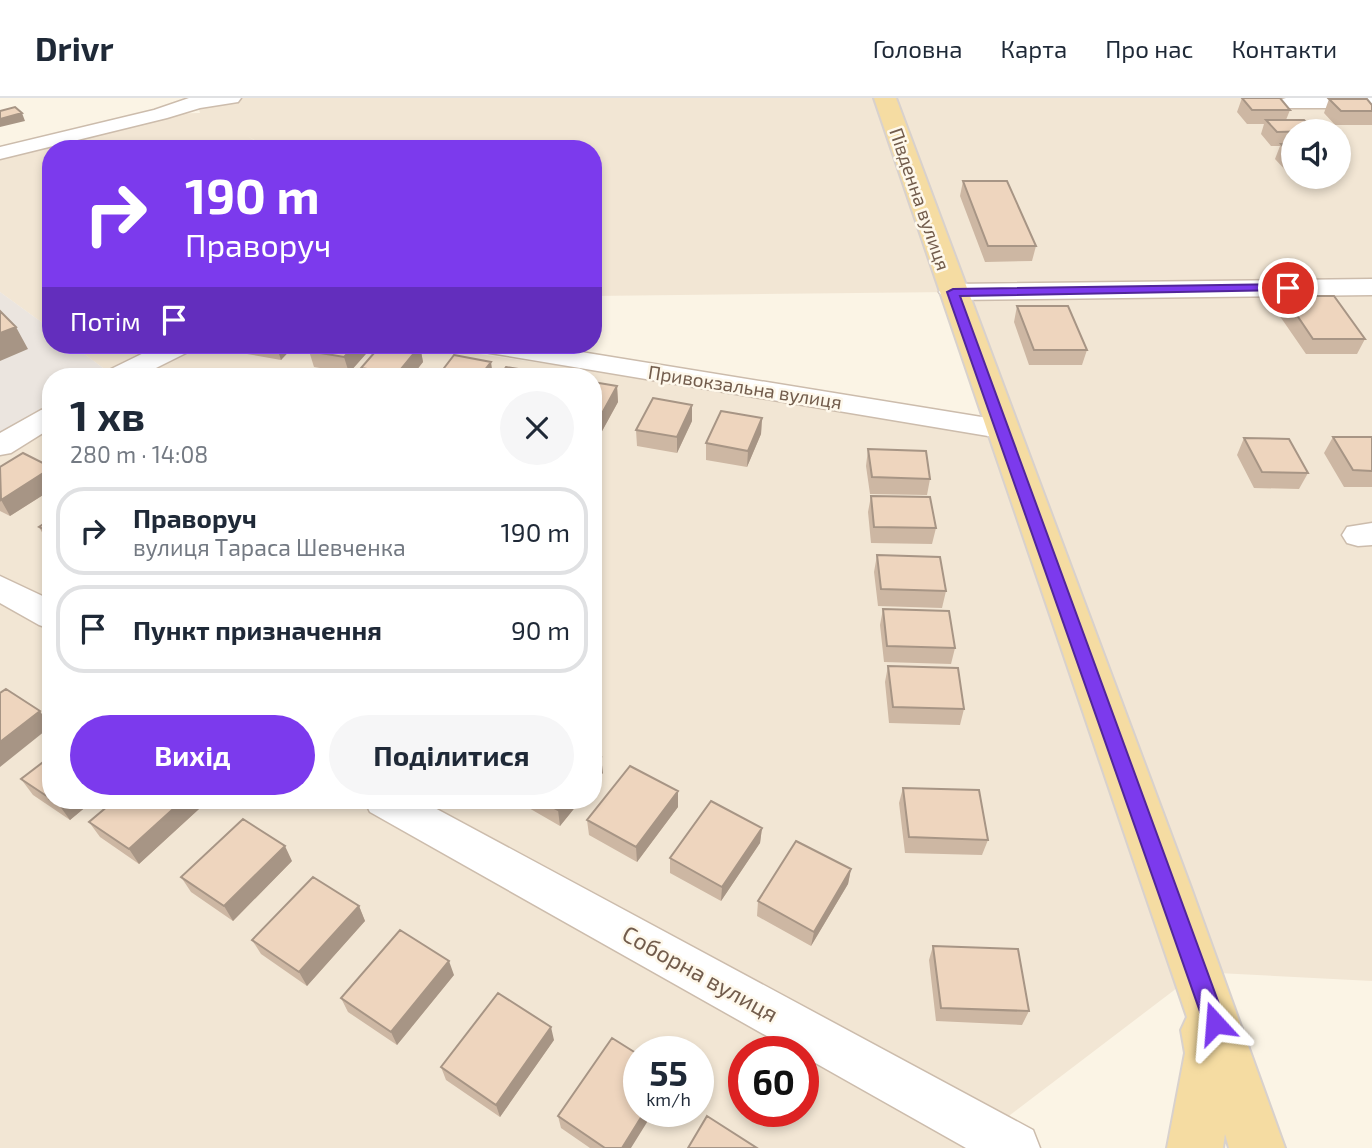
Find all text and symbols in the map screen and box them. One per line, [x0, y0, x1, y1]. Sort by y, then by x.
text: Drivr [35, 28, 114, 68]
text: Головна [873, 34, 963, 63]
text: Карта [1001, 34, 1067, 63]
text: Про нас [1105, 34, 1193, 63]
text: Контакти [1231, 34, 1337, 63]
map controls [1281, 119, 1351, 189]
button: sound [1281, 119, 1351, 189]
street label: Південна вулиця [884, 124, 956, 274]
text: 190 m [185, 165, 320, 224]
icon: right [70, 168, 161, 259]
text: Праворуч [185, 225, 331, 263]
pin [1258, 258, 1318, 318]
icon: arrive [1269, 269, 1307, 307]
icon: arrive [155, 301, 193, 339]
text: Потім [70, 305, 141, 336]
street label: Привокзальна вулиця [646, 360, 844, 414]
text: 1 хв [70, 389, 145, 439]
button: close [500, 391, 574, 465]
text: 280 m · 14:08 [70, 440, 208, 468]
text: Праворуч [133, 502, 257, 533]
icon: right [74, 512, 112, 550]
text: 190 m [501, 516, 570, 547]
text: вулиця Тараса Шевченка [133, 533, 406, 561]
icon: arrive [74, 610, 112, 648]
text: Пункт призначення [133, 614, 382, 645]
text: 90 m [511, 614, 570, 645]
button: Вихід [70, 715, 315, 795]
button: Поділитися [329, 715, 574, 795]
street label: Соборна вулиця [617, 919, 783, 1028]
position arrow [1178, 986, 1252, 1060]
speed limit sign: 60 [728, 1036, 819, 1127]
text: 55 [649, 1051, 688, 1093]
text: km/h [646, 1088, 691, 1110]

